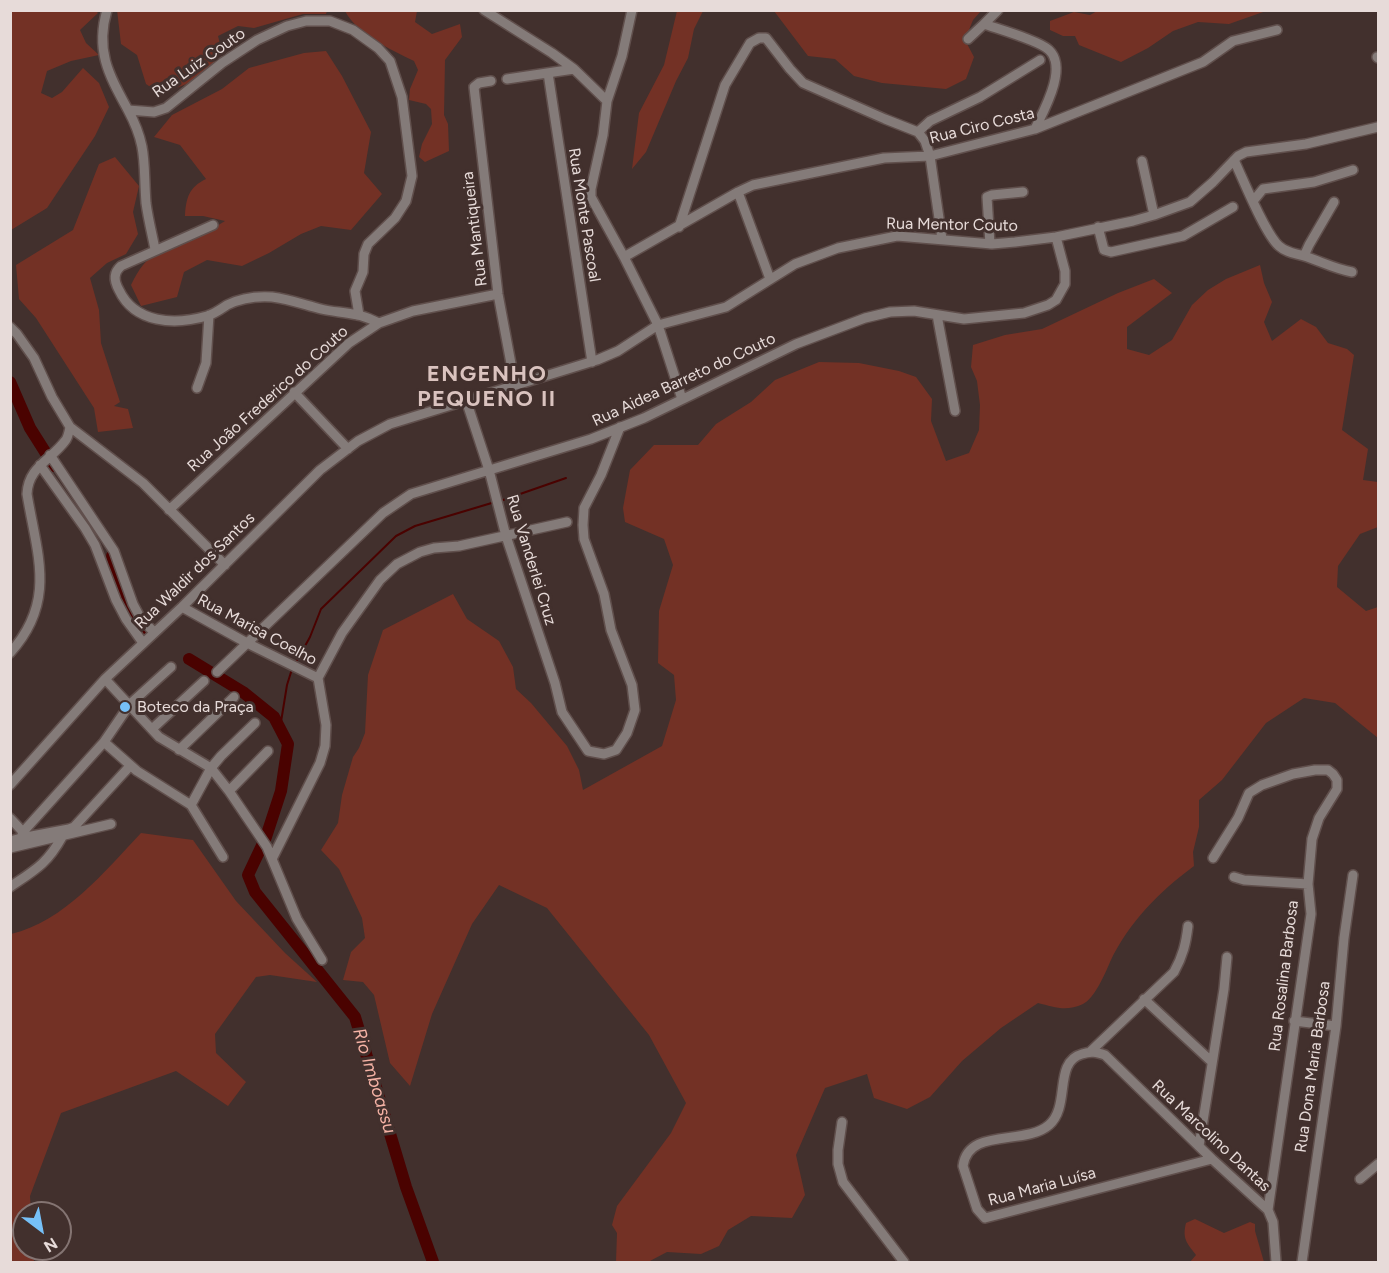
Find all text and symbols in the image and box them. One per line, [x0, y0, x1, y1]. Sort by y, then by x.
street label: Rua Luiz Couto [149, 24, 249, 102]
street label: Rua Ciro Costa [928, 104, 1036, 148]
street label: Rua Monte Pascoal [564, 146, 604, 284]
street label: Rua Mantiqueira [458, 170, 492, 288]
street label: Rua Mentor Couto [886, 214, 1018, 236]
street label: Rua João Frederico do Couto [184, 322, 352, 476]
street label: Rua Aidea Barreto do Couto [589, 329, 779, 431]
district label: ENGENHO PEQUENO II [417, 362, 557, 414]
street label: Rua Vanderlei Cruz [502, 492, 560, 628]
street label: Rua Waldir dos Santos [131, 509, 259, 633]
street label: Rua Marisa Coelho [194, 590, 320, 670]
place label: Boteco da Praça [137, 697, 254, 717]
marker: Boteco da Praça [118, 700, 132, 714]
street label: Rua Rosalina Barbosa [1265, 899, 1303, 1053]
street label: Rua Dona Maria Barbosa [1291, 980, 1335, 1154]
water label: Rio Imboassu [348, 1026, 400, 1136]
street label: Rua Marcolino Dantas [1148, 1076, 1274, 1196]
street label: Rua Maria Luísa [986, 1163, 1098, 1211]
north arrow [12, 1201, 72, 1261]
text: N [40, 1234, 61, 1256]

